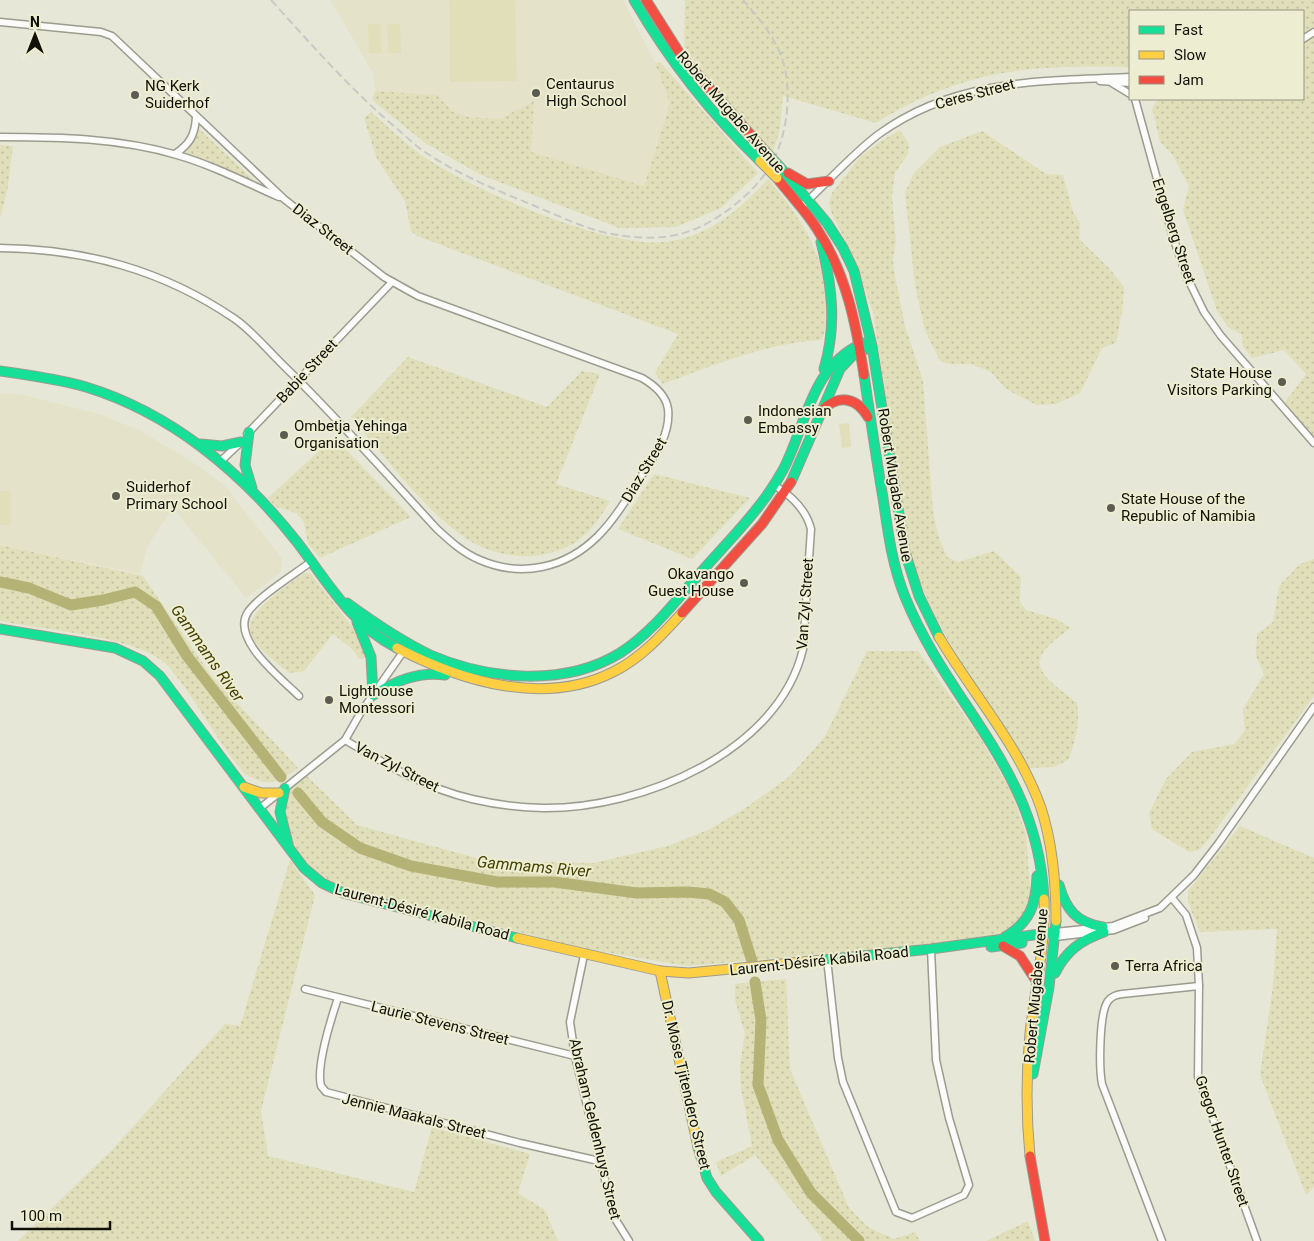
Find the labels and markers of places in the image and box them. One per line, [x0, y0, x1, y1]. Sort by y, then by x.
place label: Centaurus High School [546, 75, 627, 110]
place label: NG Kerk Suiderhof [145, 77, 210, 112]
marker: Centaurus High School [530, 87, 542, 99]
marker: NG Kerk Suiderhof [129, 89, 141, 101]
place label: State House Visitors Parking [1167, 364, 1272, 399]
marker: State House Visitors Parking [1276, 376, 1288, 388]
place label: Indonesian Embassy [758, 402, 831, 437]
marker: Indonesian Embassy [742, 414, 754, 426]
place label: Ombetja Yehinga Organisation [294, 417, 408, 452]
marker: Ombetja Yehinga Organisation [278, 429, 290, 441]
place label: Suiderhof Primary School [126, 478, 227, 513]
marker: Suiderhof Primary School [110, 490, 122, 502]
place label: State House of the Republic of Namibia [1121, 490, 1256, 525]
marker: State House of the Republic of Namibia [1105, 502, 1117, 514]
place label: Okavango Guest House [648, 565, 734, 600]
marker: Okavango Guest House [738, 577, 750, 589]
place label: Lighthouse Montessori [339, 682, 415, 717]
marker: Lighthouse Montessori [323, 694, 335, 706]
place label: Terra Africa [1125, 957, 1203, 975]
marker: Terra Africa [1109, 960, 1121, 972]

